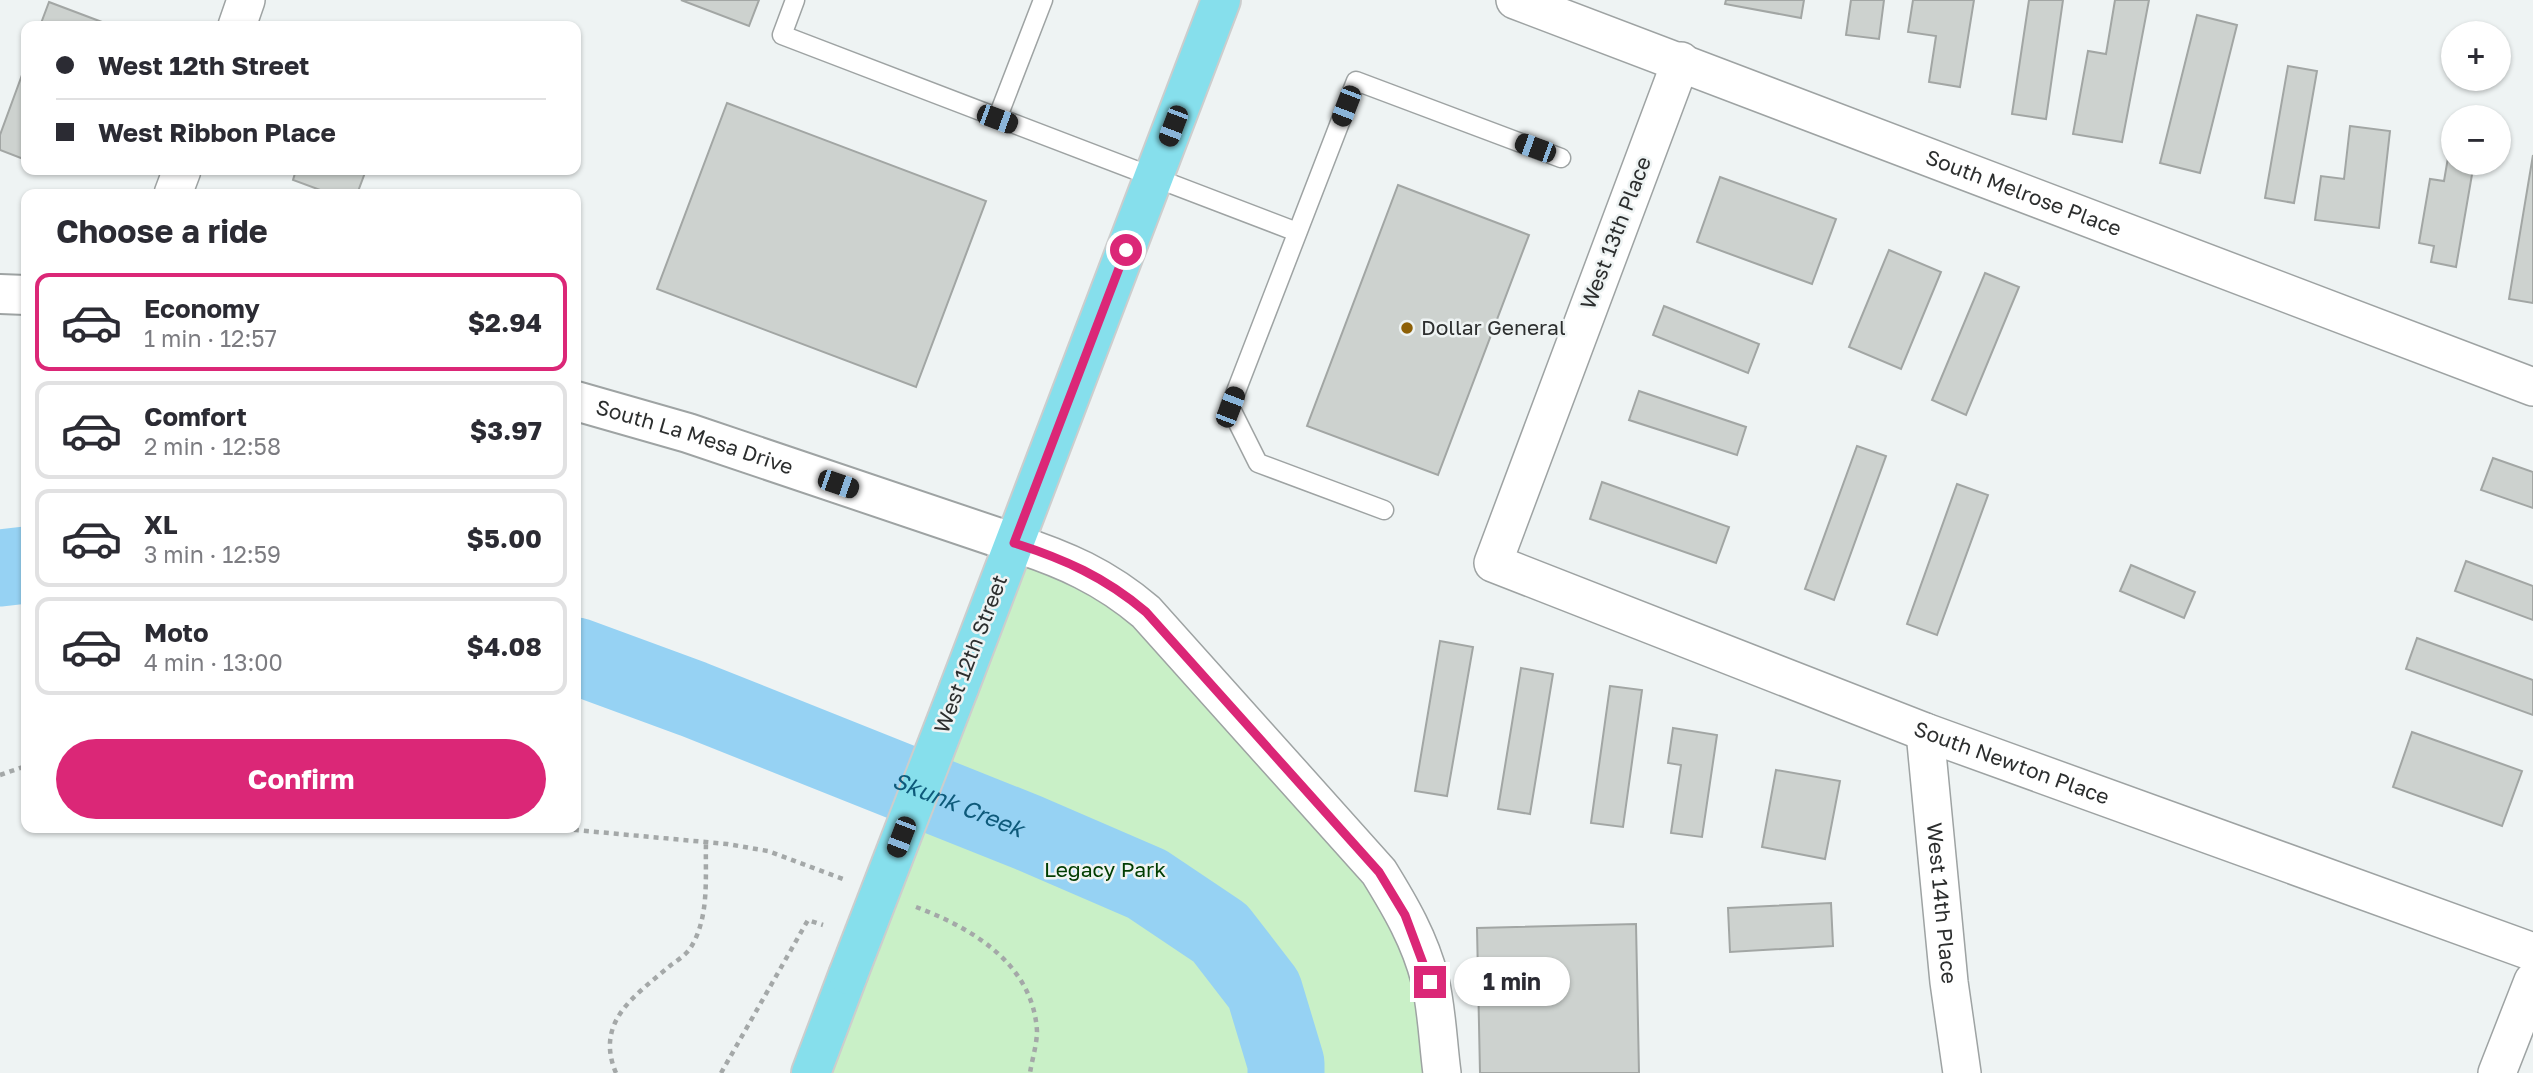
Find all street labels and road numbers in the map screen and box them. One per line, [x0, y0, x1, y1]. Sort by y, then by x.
street label: South Melrose Place [1922, 143, 2125, 241]
street label: West 13th Place [1574, 153, 1656, 313]
street label: South La Mesa Drive [593, 393, 797, 480]
street label: West 12th Street [928, 571, 1012, 736]
street label: South Newton Place [1910, 715, 2113, 810]
street label: West 14th Place [1922, 821, 1963, 985]

